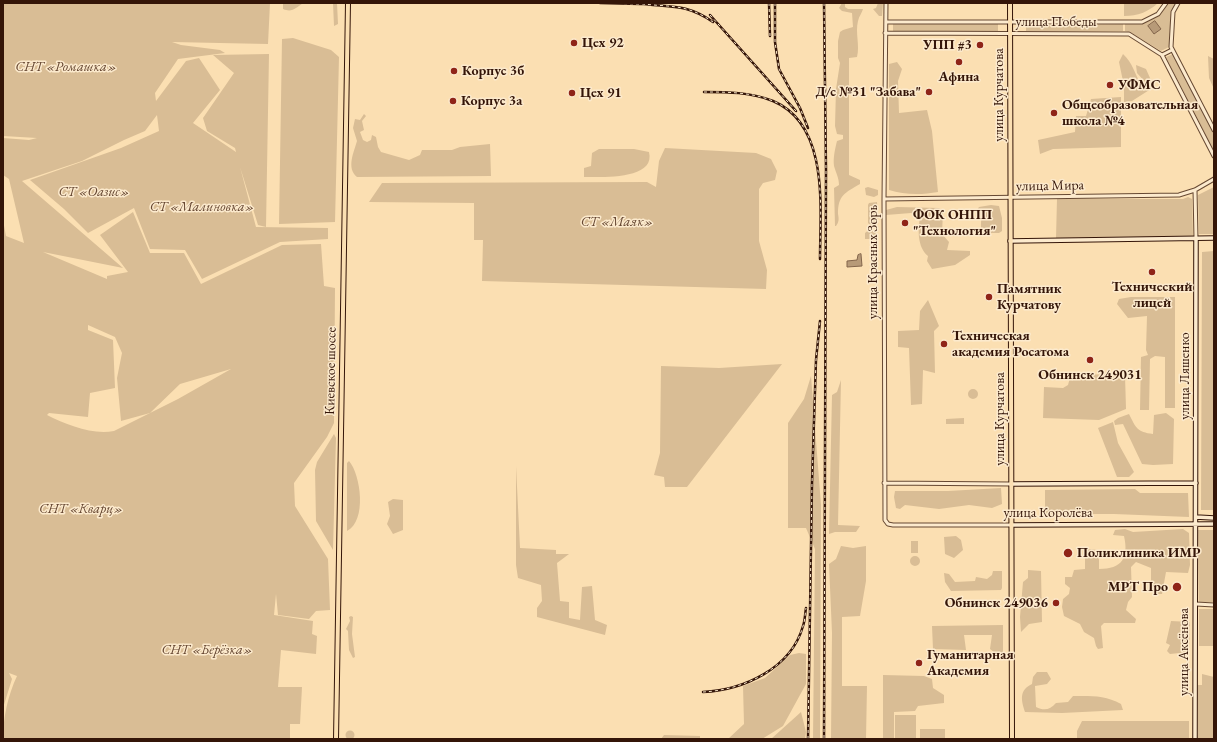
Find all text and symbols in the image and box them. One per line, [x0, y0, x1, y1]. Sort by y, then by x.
street label: улица Победы [1015, 14, 1097, 30]
place label: Цех 92 [582, 35, 624, 51]
place label: УПП #3 [923, 37, 972, 53]
marker: Цех 92 [569, 38, 579, 48]
marker: УПП #3 [975, 40, 985, 50]
street label: улица Курчатова [991, 48, 1007, 142]
marker: Афина [954, 57, 964, 67]
park label: СНТ «Ромашка» [15, 59, 117, 75]
place label: Корпус 3б [462, 63, 524, 79]
marker: Корпус 3б [449, 66, 459, 76]
place label: Афина [939, 69, 979, 85]
place label: УФМС [1118, 77, 1161, 93]
marker: УФМС [1105, 80, 1115, 90]
place label: Д/с №31 "Забава" [816, 84, 921, 100]
place label: Цех 91 [580, 85, 622, 101]
marker: Д/с №31 "Забава" [924, 87, 934, 97]
marker: Цех 91 [567, 88, 577, 98]
place label: Корпус 3a [461, 93, 522, 109]
marker: Корпус 3a [448, 96, 458, 106]
place label: Общеобразовательная школа №4 [1062, 97, 1198, 130]
marker: Общеобразовательная школа №4 [1049, 108, 1059, 118]
street label: улица Мира [1016, 177, 1084, 195]
park label: СТ «Оазис» [59, 184, 129, 200]
park label: СТ «Малиновка» [150, 199, 254, 215]
street label: улица Красных Зорь [865, 205, 881, 319]
place label: ФОК ОНПП "Технология" [913, 207, 996, 240]
park label: СТ «Маяк» [581, 214, 653, 230]
marker: ФОК ОНПП "Технология" [900, 218, 910, 228]
marker: Технический лицей [1147, 267, 1157, 277]
place label: Технический лицей [1112, 279, 1192, 312]
place label: Памятник Курчатову [997, 281, 1061, 314]
marker: Памятник Курчатову [984, 292, 994, 302]
street label: Киевское шоссе [322, 327, 340, 415]
place label: Техническая академия Росатома [952, 328, 1069, 360]
street label: улица Ляшенко [1177, 332, 1193, 420]
marker: Техническая академия Росатома [939, 339, 949, 349]
marker: Обнинск 249031 [1085, 355, 1095, 365]
place label: Обнинск 249031 [1038, 367, 1142, 383]
street label: улица Курчатова [992, 372, 1008, 466]
park label: СНТ «Кварц» [39, 501, 123, 517]
street label: улица Королёва [1004, 505, 1092, 521]
place label: Поликлиника ИМР [1077, 545, 1201, 561]
marker: Поликлиника ИМР [1062, 547, 1074, 559]
place label: МРТ Про [1108, 579, 1168, 595]
marker: МРТ Про [1171, 581, 1183, 593]
place label: Обнинск 249036 [945, 595, 1048, 611]
marker: Обнинск 249036 [1051, 598, 1061, 608]
street label: улица Аксёнова [1176, 608, 1192, 696]
park label: СНТ «Берёзка» [161, 642, 253, 658]
place label: Гуманитарная Академия [927, 647, 1014, 680]
marker: Гуманитарная Академия [914, 658, 924, 668]

